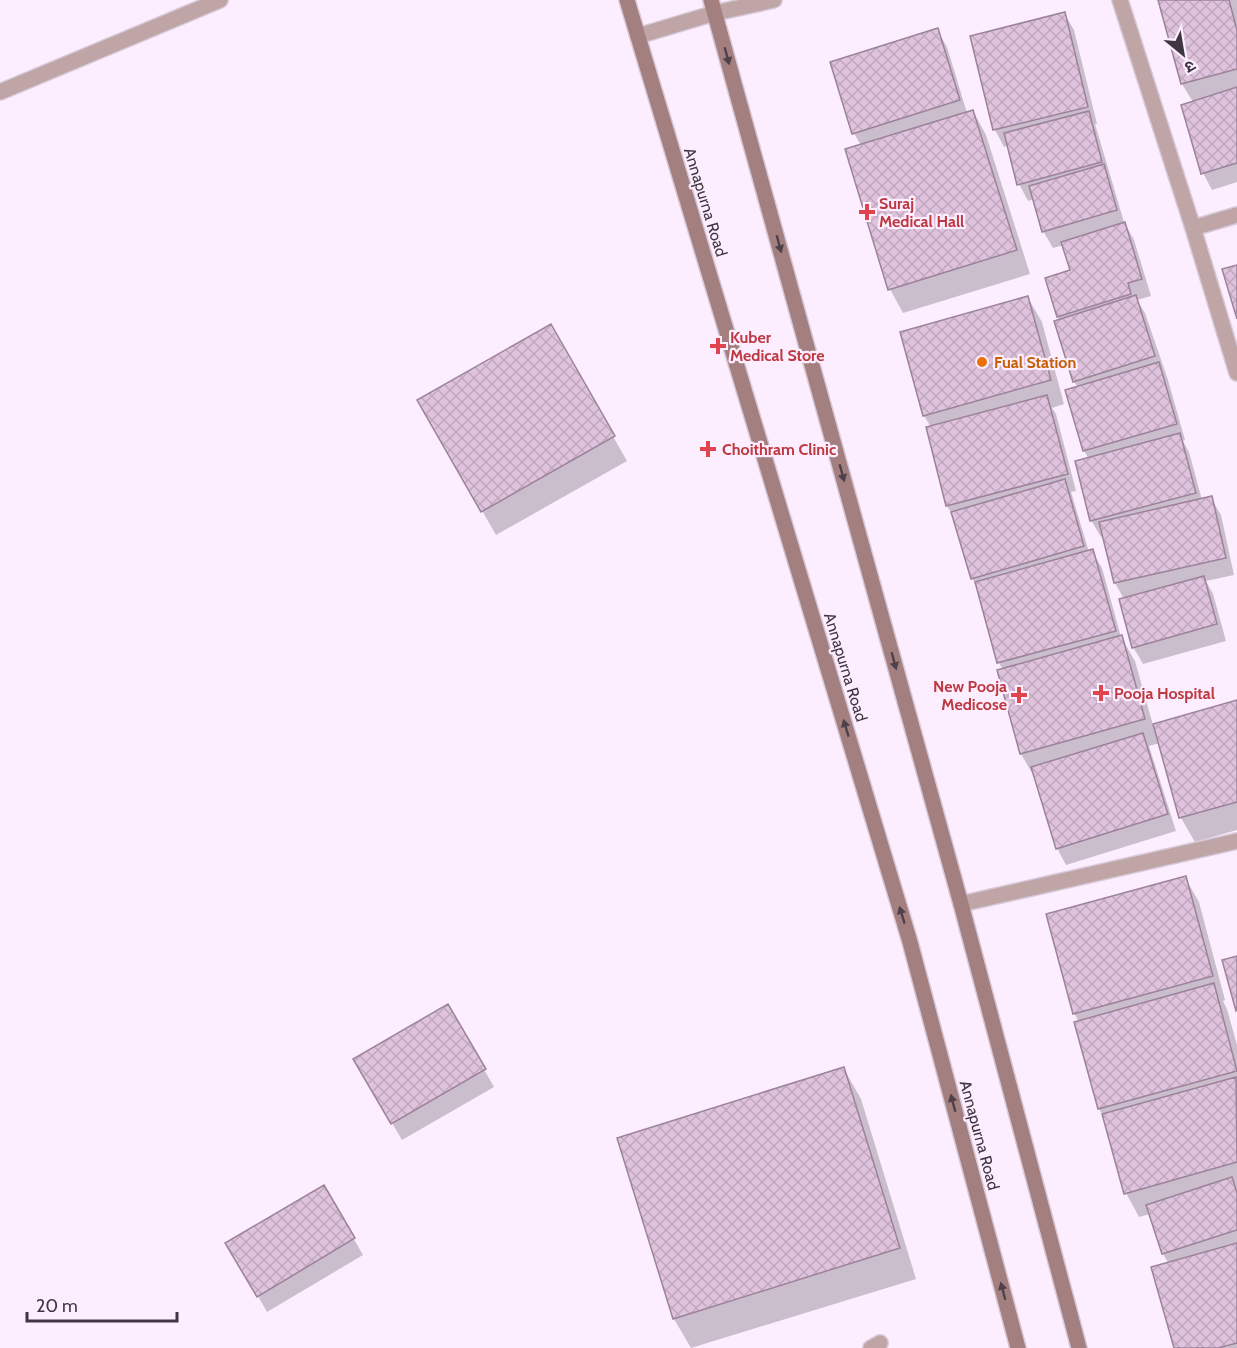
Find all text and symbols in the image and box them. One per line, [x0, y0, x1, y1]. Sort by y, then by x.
north arrow [1153, 24, 1213, 84]
one-way arrow [723, 47, 732, 65]
text: उ [1181, 56, 1199, 77]
street label: Annapurna Road [680, 145, 731, 259]
place label: Suraj Medical Hall [879, 194, 964, 231]
marker: Suraj Medical Hall [860, 205, 874, 219]
one-way arrow [775, 235, 784, 253]
place label: Kuber Medical Store [730, 328, 824, 365]
marker: Kuber Medical Store [711, 339, 725, 353]
place label: Fual Station [994, 353, 1076, 372]
marker: Fual Station [975, 355, 989, 369]
marker: Choithram Clinic [699, 440, 717, 458]
place label: Choithram Clinic [722, 440, 836, 459]
one-way arrow [838, 464, 847, 482]
street label: Annapurna Road [820, 610, 871, 724]
one-way arrow [889, 652, 899, 670]
place label: New Pooja Medicose [933, 677, 1007, 714]
marker: Pooja Hospital [1092, 684, 1110, 702]
place label: Pooja Hospital [1114, 684, 1215, 703]
marker: New Pooja Medicose [1012, 688, 1026, 702]
one-way arrow [841, 719, 850, 737]
one-way arrow [897, 906, 906, 924]
street label: Annapurna Road [956, 1078, 1003, 1192]
one-way arrow [947, 1094, 957, 1112]
one-way arrow [998, 1282, 1007, 1300]
scale bar [27, 1285, 177, 1323]
text: 20 m [36, 1295, 78, 1317]

